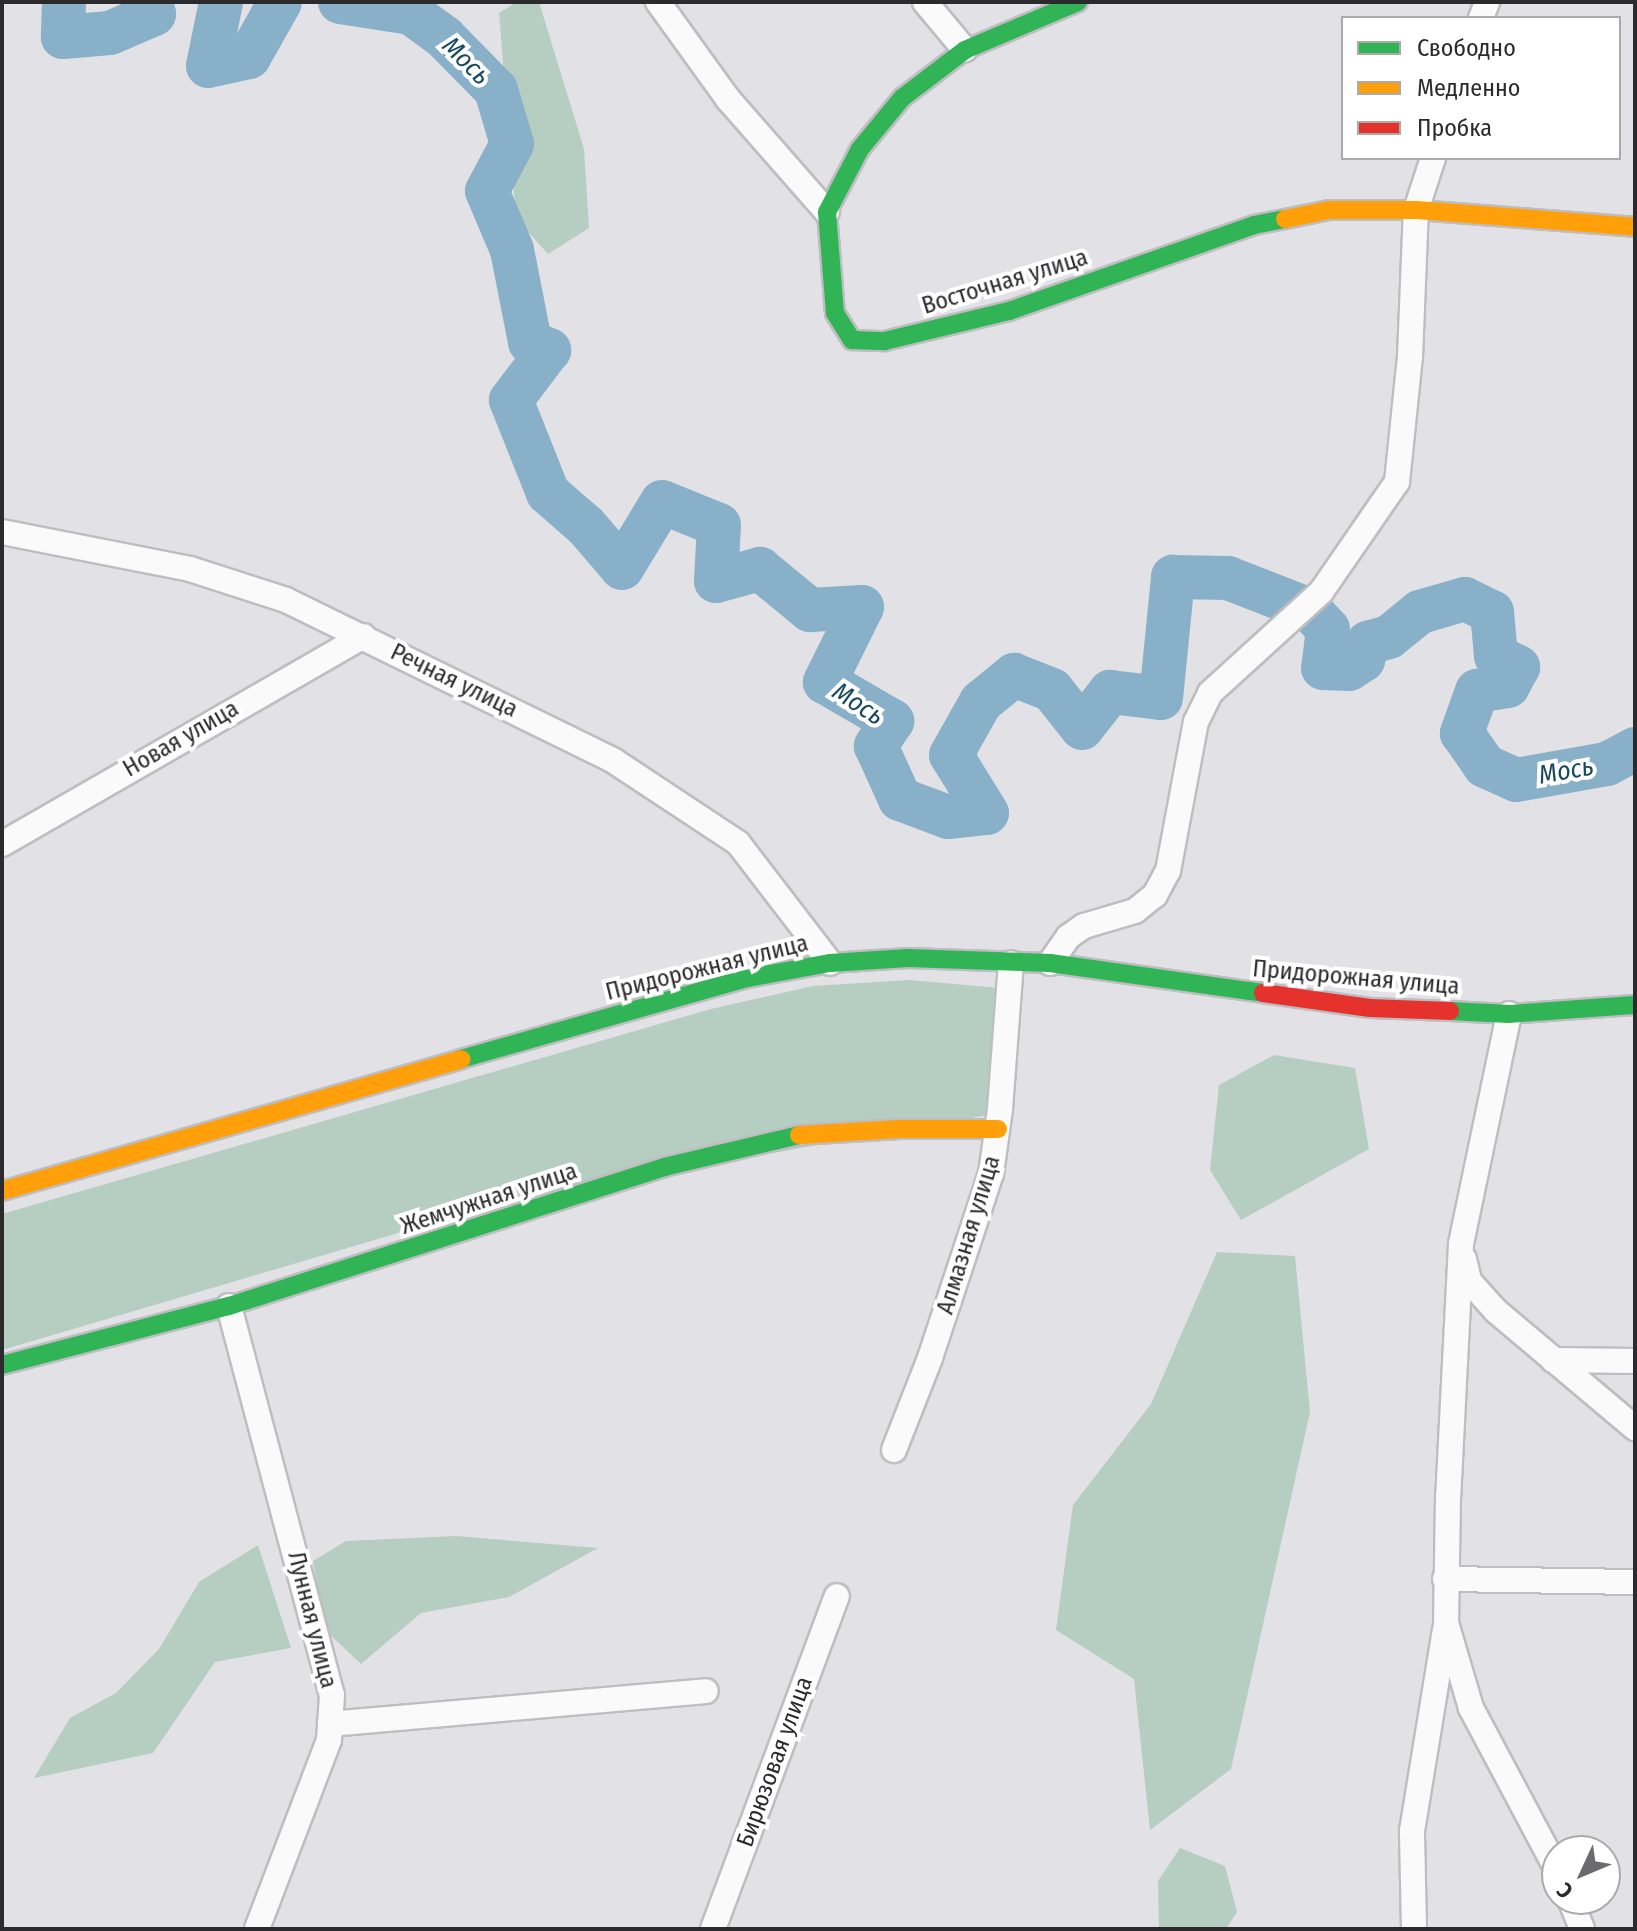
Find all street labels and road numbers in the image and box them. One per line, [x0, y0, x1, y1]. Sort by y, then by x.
street label: Восточная улица [919, 243, 1091, 321]
street label: Речная улица [386, 638, 522, 724]
street label: Новая улица [118, 694, 244, 784]
street label: Придорожная улица [603, 929, 811, 1007]
street label: Придорожная улица [1251, 955, 1461, 1001]
street label: Алмазная улица [931, 1152, 1007, 1318]
street label: Жемчужная улица [397, 1157, 581, 1241]
street label: Лунная улица [281, 1549, 343, 1691]
street label: Бирюзовая улица [731, 1673, 819, 1851]

